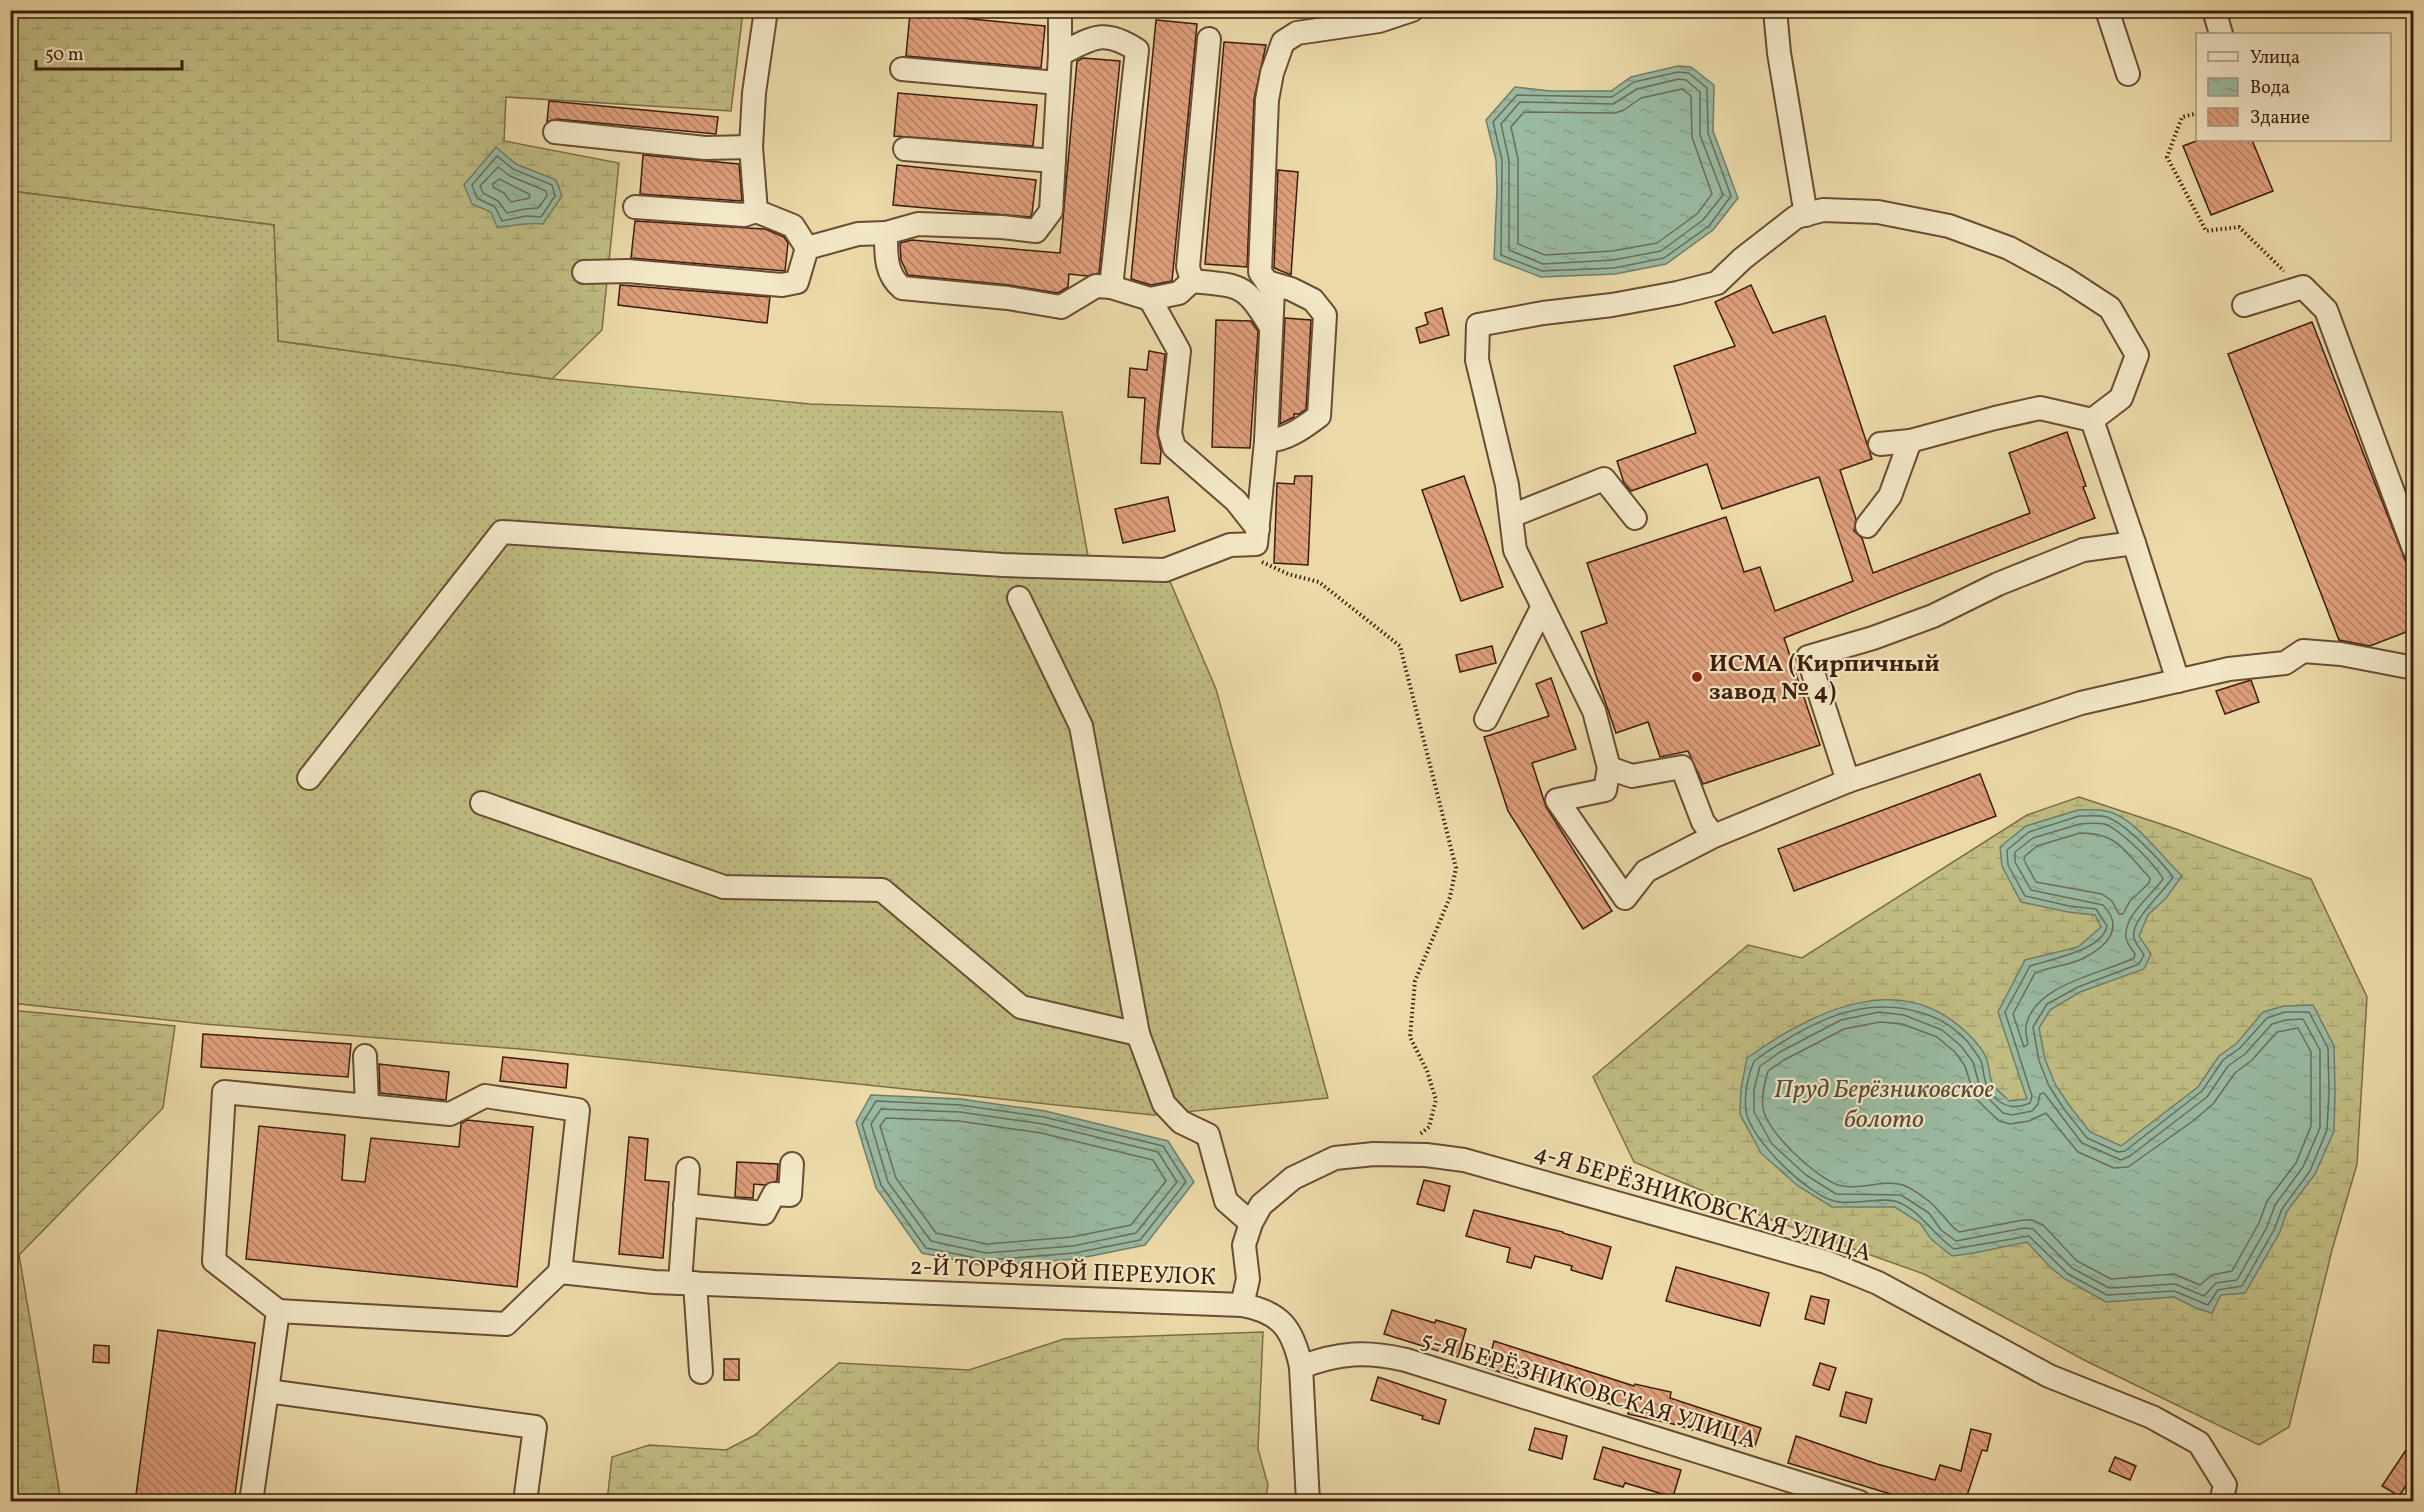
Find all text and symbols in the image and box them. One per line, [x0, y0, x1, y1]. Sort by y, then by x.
scale bar [36, 33, 182, 71]
legend [2196, 33, 2391, 141]
text: 50 m [45, 43, 84, 68]
text: Улица [2250, 46, 2300, 71]
text: Вода [2250, 76, 2290, 101]
text: Здание [2250, 106, 2310, 131]
place label: ИСМА (Кирпичный завод № 4) [1709, 648, 1940, 710]
marker: ИСМА (Кирпичный завод № 4) [1690, 670, 1704, 684]
water label: Пруд Берёзниковское болото [1774, 1072, 1994, 1138]
street label: 4-Я БЕРЁЗНИКОВСКАЯ УЛИЦА [1529, 1136, 1875, 1272]
street label: 2-Й ТОРФЯНОЙ ПЕРЕУЛОК [909, 1251, 1217, 1295]
street label: 5-Я БЕРЁЗНИКОВСКАЯ УЛИЦА [1416, 1324, 1761, 1458]

